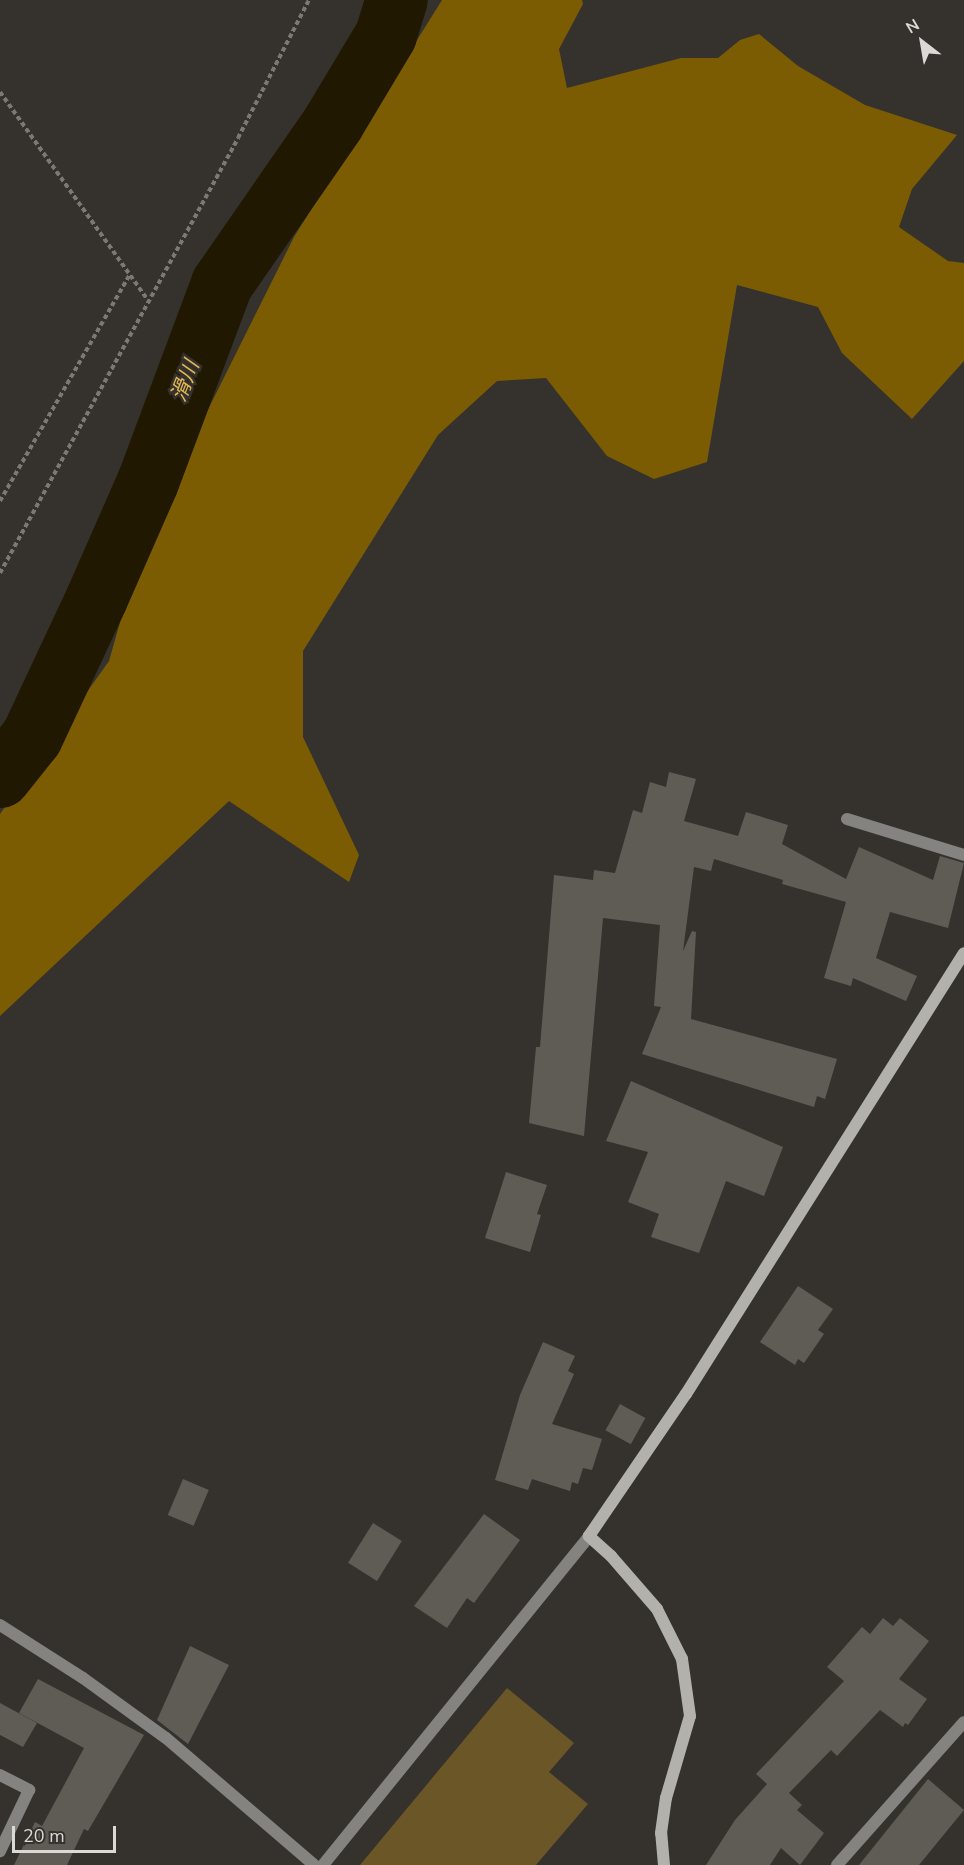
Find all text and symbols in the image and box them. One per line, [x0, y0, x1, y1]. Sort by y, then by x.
north arrow [892, 12, 952, 72]
text: N [902, 14, 924, 39]
water label: 滑川 [166, 357, 204, 405]
scale bar [15, 1814, 118, 1852]
text: 20 m [23, 1824, 65, 1848]

